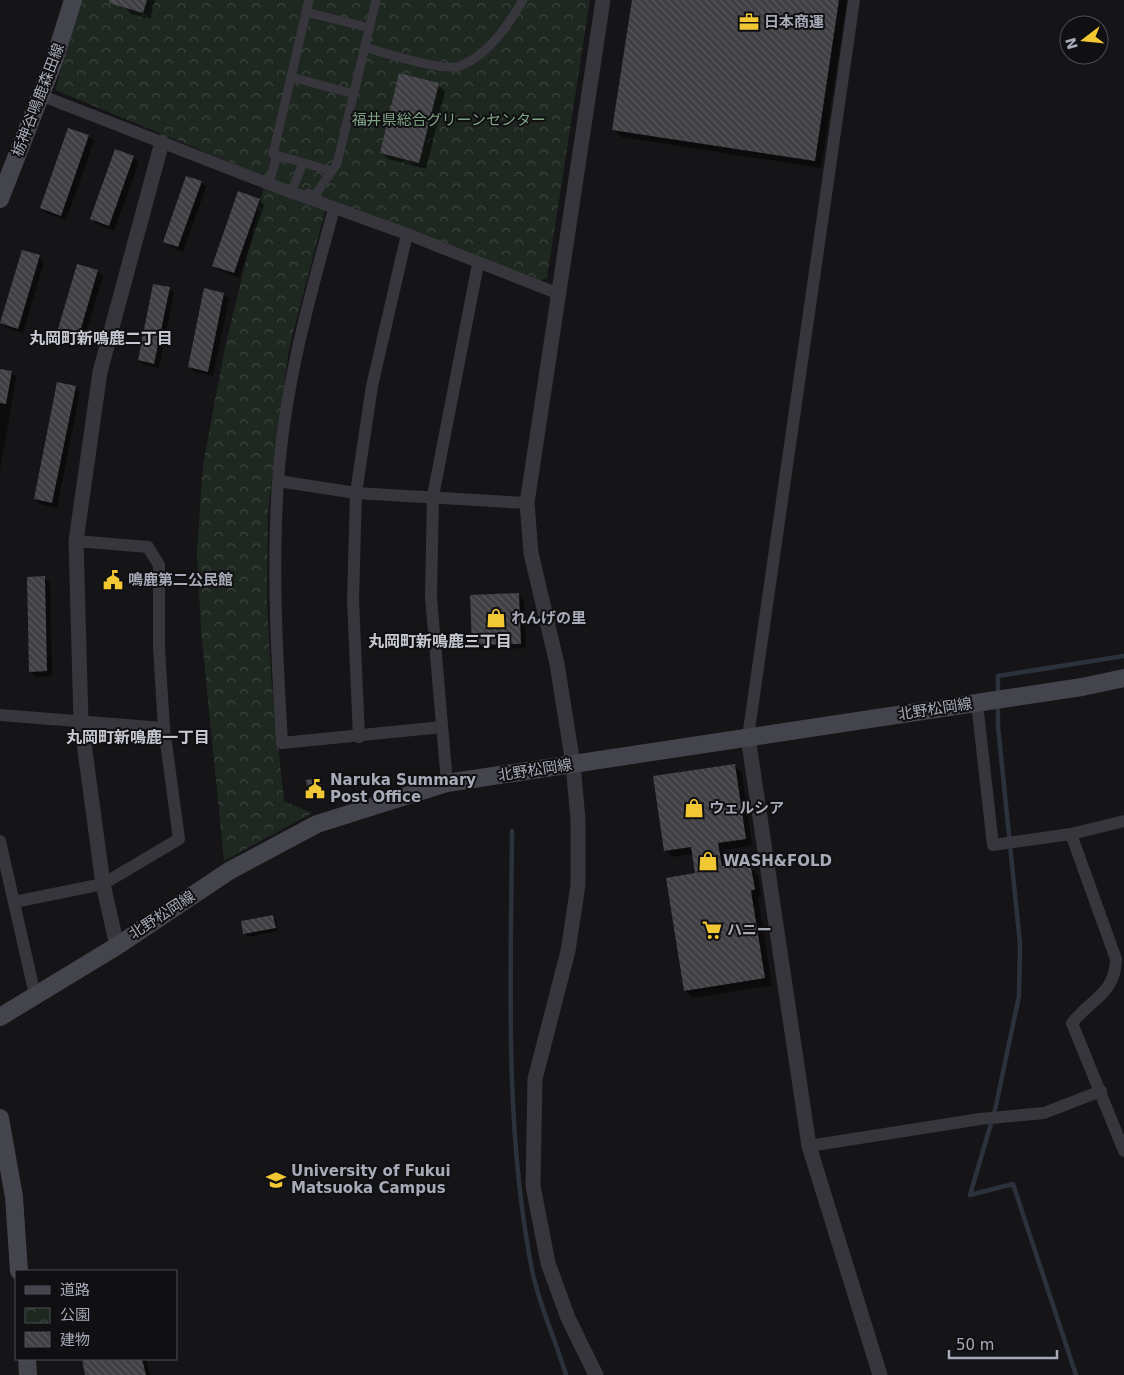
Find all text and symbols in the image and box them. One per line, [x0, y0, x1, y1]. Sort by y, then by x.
office icon: 日本商運 [738, 11, 760, 33]
place label: 日本商運 [764, 13, 824, 31]
north arrow [1059, 15, 1109, 65]
text: N [1062, 36, 1081, 51]
street label: 栃神谷鳴鹿森田線 [8, 41, 68, 159]
park label: 福井県総合グリーンセンター [352, 111, 546, 129]
district label: 丸岡町新鳴鹿二丁目 [29, 329, 173, 348]
public building icon: 鳴鹿第二公民館 [102, 569, 124, 591]
place label: 鳴鹿第二公民館 [128, 571, 233, 589]
shop icon: れんげの里 [485, 607, 507, 629]
place label: れんげの里 [511, 609, 586, 627]
district label: 丸岡町新鳴鹿三丁目 [368, 632, 512, 651]
street label: 北野松岡線 [897, 694, 973, 724]
district label: 丸岡町新鳴鹿一丁目 [66, 728, 210, 747]
street label: 北野松岡線 [497, 755, 573, 785]
place label: Naruka Summary Post Office [330, 771, 476, 806]
public building icon: Naruka Summary Post Office [304, 778, 326, 800]
shop icon: ウェルシア [683, 797, 705, 819]
place label: ウェルシア [709, 799, 784, 817]
shop icon: WASH&FOLD [697, 850, 719, 872]
place label: WASH&FOLD [723, 852, 832, 870]
street label: 北野松岡線 [126, 887, 198, 943]
supermarket icon: ハニー [701, 919, 723, 941]
place label: ハニー [727, 921, 772, 939]
place label: University of Fukui Matsuoka Campus [291, 1162, 451, 1197]
school or university icon: University of Fukui Matsuoka Campus [265, 1169, 287, 1191]
legend [15, 1270, 178, 1360]
text: 道路 [60, 1281, 90, 1299]
text: 公園 [60, 1306, 90, 1324]
scale bar [949, 1328, 1056, 1360]
text: 建物 [60, 1331, 90, 1349]
text: 50 m [956, 1336, 994, 1354]

